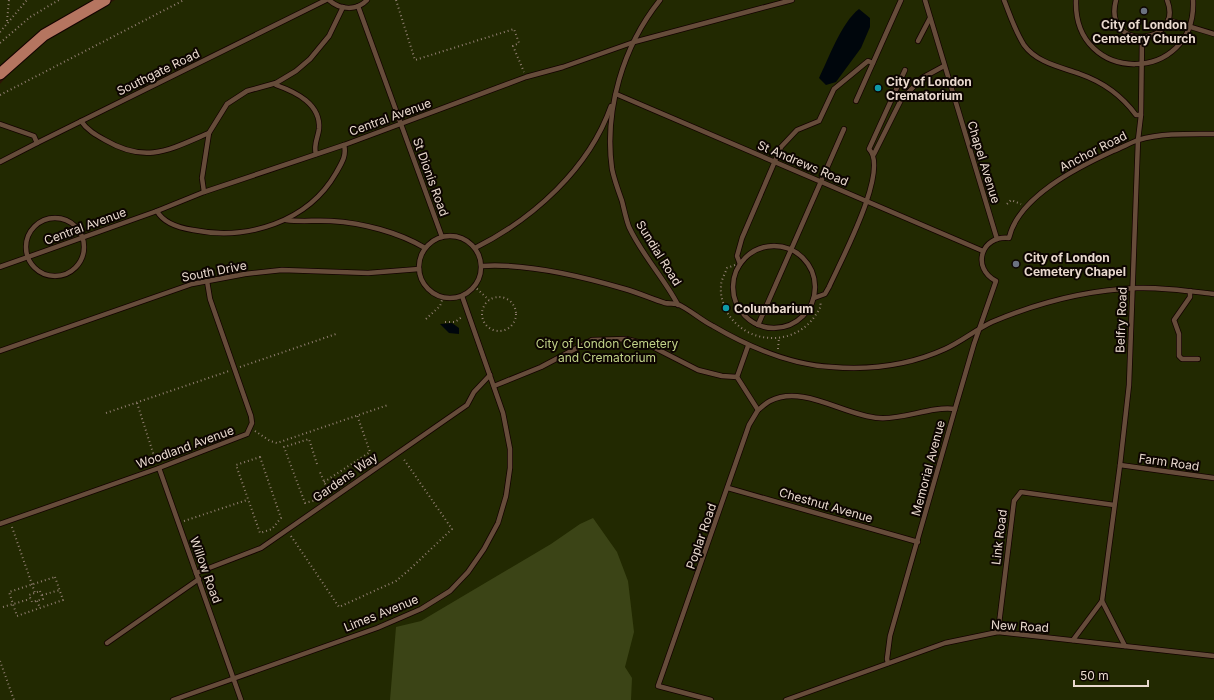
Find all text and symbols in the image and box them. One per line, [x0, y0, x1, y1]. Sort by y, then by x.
marker: City of London Cemetery Church [1139, 6, 1149, 16]
place label: City of London Cemetery Church [1092, 17, 1196, 46]
street label: Southgate Road [114, 45, 202, 99]
place label: City of London Crematorium [886, 74, 972, 103]
marker: City of London Crematorium [873, 83, 883, 93]
street label: Central Avenue [347, 95, 433, 139]
street label: Chapel Avenue [964, 119, 1004, 205]
street label: Anchor Road [1057, 128, 1129, 174]
street label: St Dionis Road [410, 136, 452, 218]
street label: St Andrews Road [755, 137, 851, 189]
street label: Central Avenue [42, 204, 128, 248]
street label: Sundial Road [633, 218, 685, 288]
place label: City of London Cemetery Chapel [1024, 250, 1126, 279]
street label: South Drive [180, 257, 248, 285]
marker: City of London Cemetery Chapel [1011, 259, 1021, 269]
street label: Belfry Road [1112, 287, 1130, 353]
place label: Columbarium [734, 301, 813, 316]
marker: Columbarium [721, 303, 731, 313]
park label: City of London Cemetery and Crematorium [536, 336, 679, 365]
street label: Memorial Avenue [908, 419, 948, 517]
street label: Woodland Avenue [134, 422, 236, 472]
street label: Gardens Way [310, 449, 380, 505]
street label: Farm Road [1138, 450, 1200, 474]
street label: Chestnut Avenue [777, 484, 875, 526]
street label: Poplar Road [683, 501, 719, 571]
street label: Link Road [988, 508, 1010, 566]
street label: Willow Road [187, 535, 225, 605]
street label: Limes Avenue [342, 591, 420, 635]
street label: New Road [991, 617, 1049, 635]
scale bar [1074, 662, 1148, 688]
text: 50 m [1080, 668, 1109, 683]

